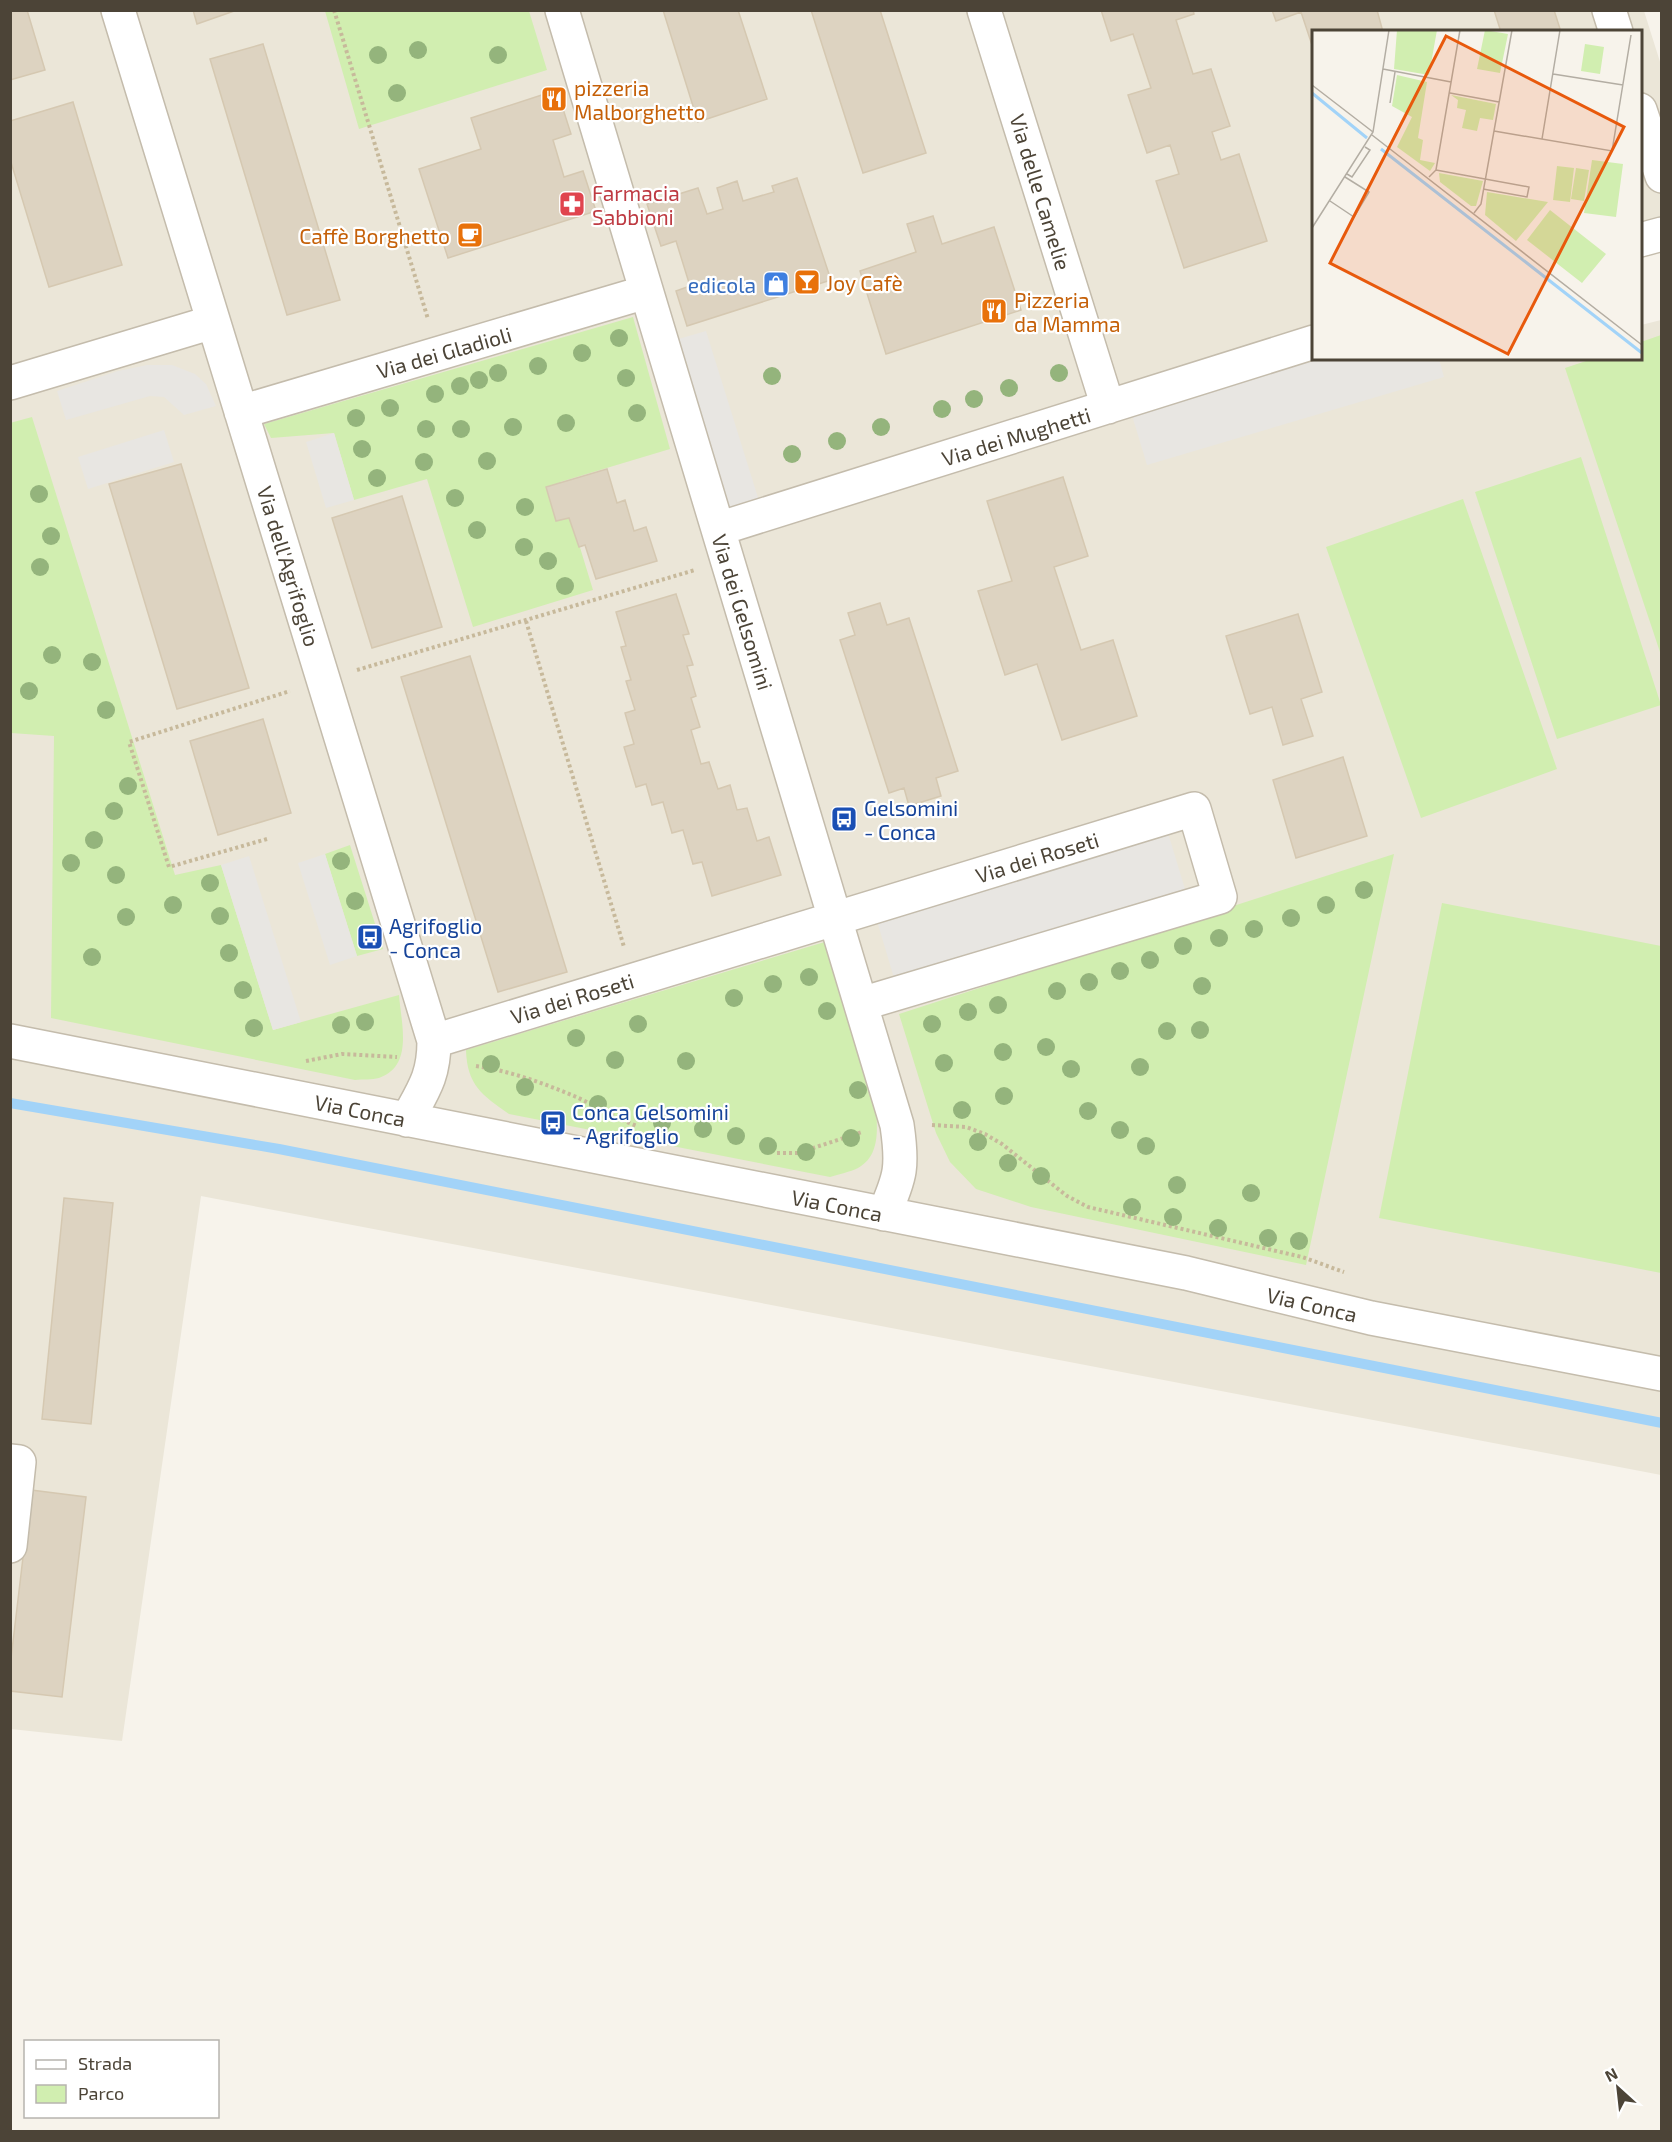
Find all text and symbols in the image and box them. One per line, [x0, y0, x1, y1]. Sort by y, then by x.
inset map [1312, 30, 1642, 360]
place label: pizzeria Malborghetto [574, 75, 706, 124]
restaurant icon: pizzeria Malborghetto [539, 84, 569, 114]
street label: Via delle Camelie [1005, 111, 1077, 273]
place label: Farmacia Sabbioni [592, 180, 680, 229]
pharmacy icon: Farmacia Sabbioni [557, 189, 587, 219]
cafe icon: Caffè Borghetto [455, 220, 485, 250]
place label: Caffè Borghetto [299, 223, 450, 248]
bar icon: Joy Cafè [792, 267, 822, 297]
shop icon: edicola [761, 269, 791, 299]
place label: Joy Cafè [826, 270, 903, 295]
place label: edicola [688, 272, 756, 297]
place label: Pizzeria da Mamma [1014, 287, 1121, 336]
restaurant icon: Pizzeria da Mamma [979, 296, 1009, 326]
street label: Via dei Gladioli [374, 321, 514, 383]
street label: Via dei Mughetti [939, 402, 1093, 470]
street label: Via dell'Agrifoglio [253, 483, 325, 649]
street label: Via dei Gelsomini [707, 531, 779, 693]
place label: Gelsomini - Conca [864, 795, 958, 844]
bus stop icon: Gelsomini - Conca [829, 804, 859, 834]
street label: Via dei Roseti [972, 826, 1102, 888]
place label: Agrifoglio - Conca [389, 913, 482, 962]
bus stop icon: Agrifoglio - Conca [355, 922, 385, 952]
street label: Via dei Roseti [507, 967, 637, 1029]
street label: Via Conca [312, 1089, 408, 1131]
place label: Conca Gelsomini - Agrifoglio [572, 1099, 729, 1148]
bus stop icon: Conca Gelsomini - Agrifoglio [538, 1108, 568, 1138]
street label: Via Conca [789, 1184, 885, 1226]
street label: Via Conca [1264, 1281, 1360, 1327]
legend [24, 2040, 219, 2118]
text: Strada [78, 2052, 132, 2074]
north arrow [1588, 2058, 1648, 2118]
text: N [1601, 2063, 1620, 2085]
text: Parco [78, 2082, 124, 2104]

